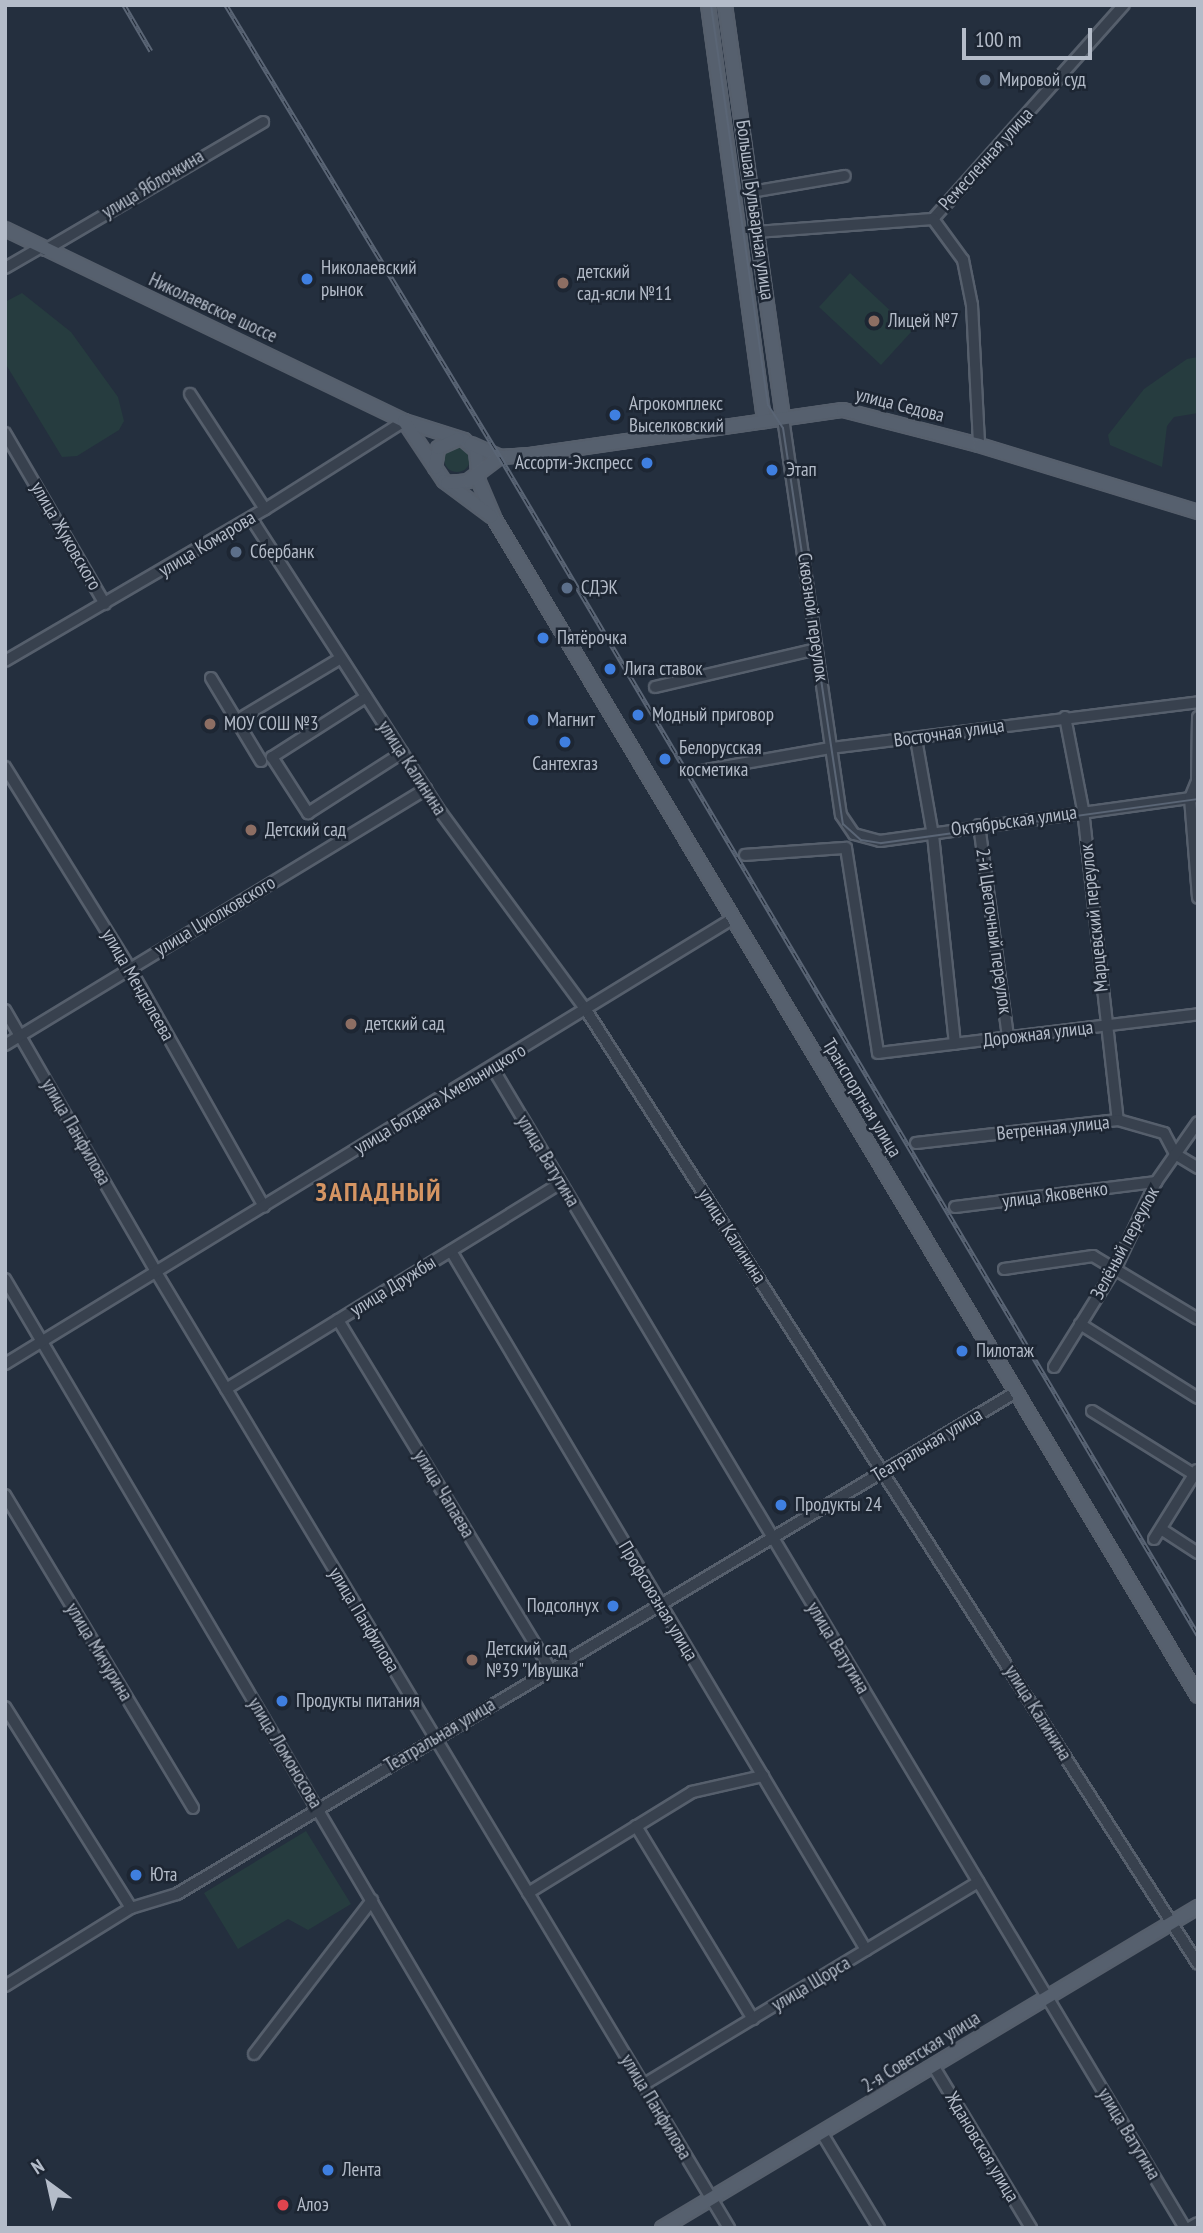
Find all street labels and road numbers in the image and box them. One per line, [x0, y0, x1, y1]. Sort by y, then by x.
street label: Ремесленная улица [934, 103, 1038, 215]
street label: Большая Бульварная улица [731, 118, 779, 302]
street label: улица Яблочкина [98, 145, 208, 223]
street label: Николаевское шоссе [145, 268, 281, 348]
street label: улица Седова [853, 383, 947, 427]
street label: улица Жуковского [26, 478, 106, 594]
street label: улица Комарова [154, 506, 260, 582]
street label: Сквозной переулок [793, 551, 833, 683]
street label: Восточная улица [892, 714, 1006, 752]
street label: улица Калинина [373, 716, 451, 820]
street label: Октябрьская улица [950, 801, 1078, 841]
street label: Марцевский переулок [1075, 843, 1113, 993]
street label: 2-й Цветочный переулок [971, 847, 1017, 1015]
street label: улица Циолковского [151, 871, 279, 961]
street label: улица Менделеева [97, 925, 179, 1045]
street label: Дорожная улица [982, 1016, 1094, 1052]
street label: Транспортная улица [818, 1035, 906, 1161]
street label: улица Богдана Хмельницкого [350, 1039, 530, 1159]
street label: улица Панфилова [36, 1075, 116, 1189]
street label: улица Ватутина [512, 1111, 584, 1211]
street label: Ветренная улица [995, 1111, 1111, 1145]
street label: улица Яковенко [1001, 1177, 1109, 1213]
street label: Зелёный переулок [1086, 1183, 1164, 1303]
street label: улица Калинина [693, 1184, 771, 1288]
street label: улица Дружбы [346, 1251, 440, 1321]
street label: Театральная улица [868, 1403, 986, 1487]
street label: улица Чапаева [409, 1446, 479, 1542]
street label: Профсоюзная улица [613, 1537, 703, 1665]
street label: улица Панфилова [324, 1563, 404, 1677]
street label: улица Ватутина [802, 1598, 874, 1698]
street label: улица Мичурина [61, 1599, 137, 1705]
street label: улица Калинина [1000, 1661, 1076, 1765]
street label: улица Ломоносова [243, 1693, 327, 1813]
street label: Театральная улица [381, 1693, 499, 1777]
street label: улица Щорса [768, 1952, 854, 2016]
street label: 2-я Советская улица [858, 2006, 984, 2098]
street label: улица Панфилова [616, 2050, 696, 2164]
street label: улица Ватутина [1093, 2084, 1165, 2184]
street label: Ждановская улица [940, 2088, 1024, 2206]

